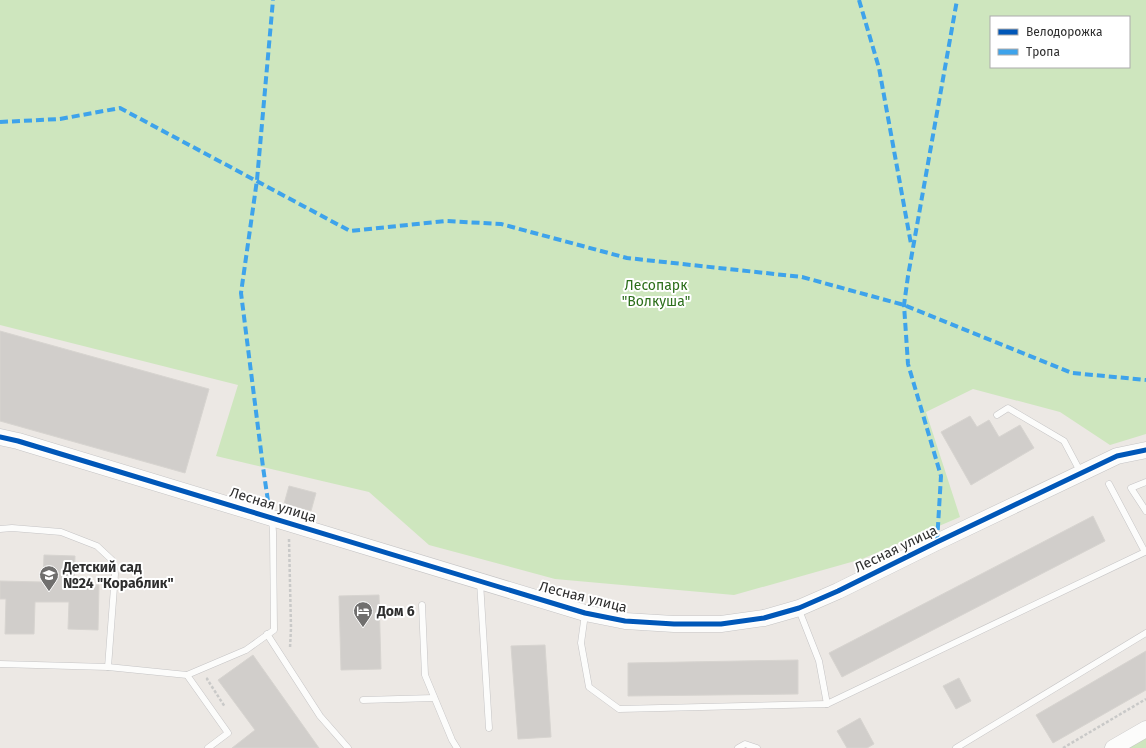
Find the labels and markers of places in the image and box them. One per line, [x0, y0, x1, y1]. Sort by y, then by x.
place label: Детский сад №24 "Кораблик" [62, 559, 174, 592]
school or university icon: Детский сад №24 "Кораблик" [38, 564, 60, 592]
hotel icon: Дом 6 [352, 600, 374, 628]
place label: Дом 6 [376, 603, 415, 620]

